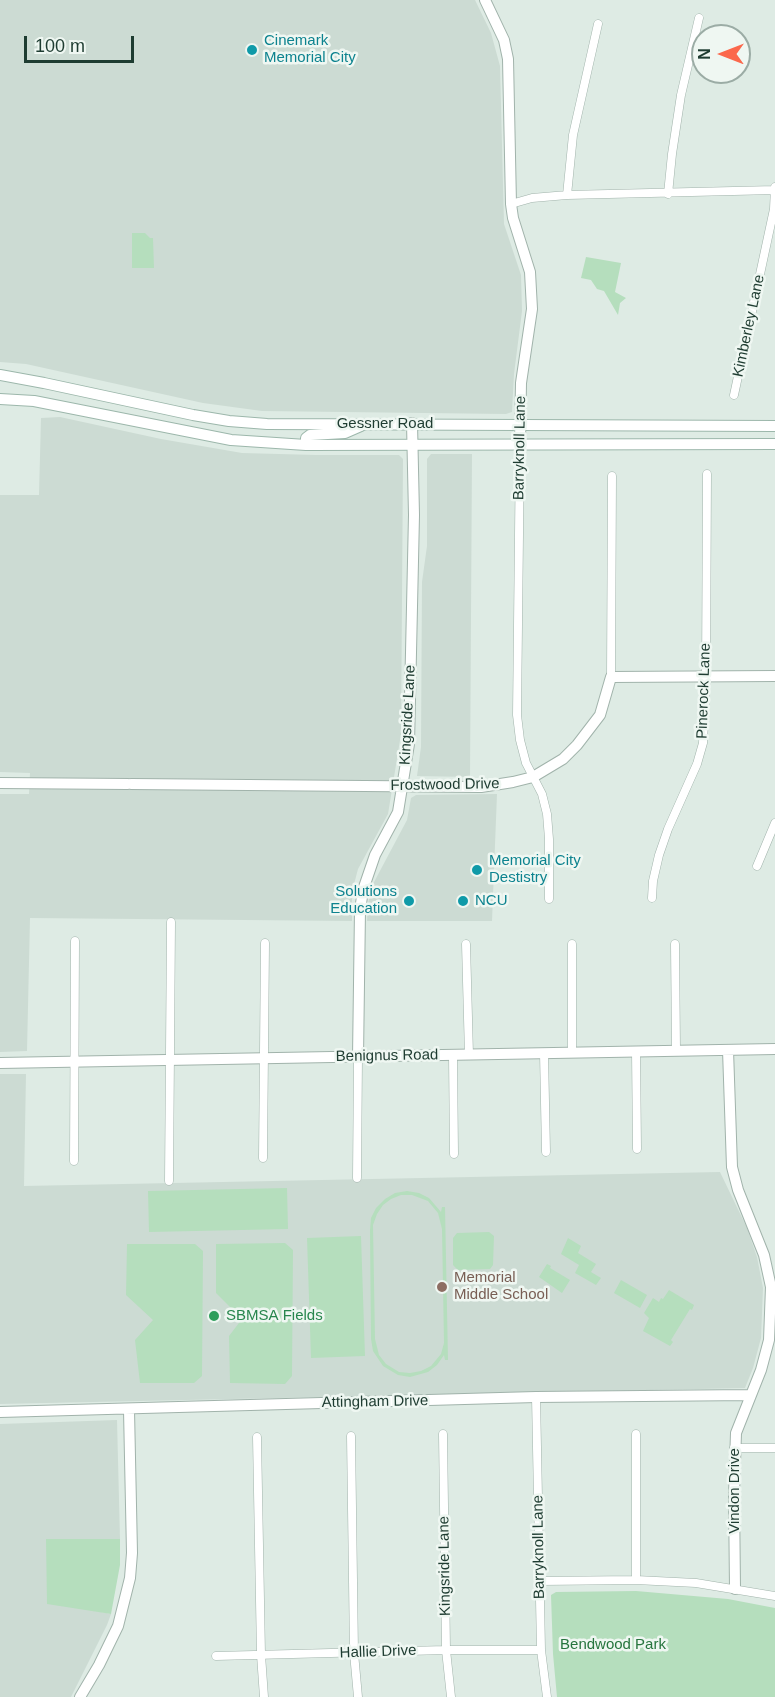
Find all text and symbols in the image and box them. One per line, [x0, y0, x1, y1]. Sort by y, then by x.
scale bar [27, 24, 136, 62]
north arrow [691, 24, 751, 84]
place label: Cinemark Memorial City [264, 32, 356, 67]
text: 100 m [35, 36, 85, 56]
marker: Cinemark Memorial City [245, 43, 259, 57]
text: N [696, 48, 713, 60]
street label: Kimberley Lane [729, 273, 769, 379]
street label: Barryknoll Lane [510, 396, 530, 500]
street label: Gessner Road [337, 415, 433, 433]
street label: Pinerock Lane [693, 643, 715, 739]
street label: Kingsride Lane [396, 665, 420, 765]
street label: Frostwood Drive [390, 775, 500, 795]
place label: Memorial City Destistry [489, 852, 581, 887]
marker: Memorial City Destistry [470, 863, 484, 877]
place label: Solutions Education [330, 883, 397, 918]
place label: NCU [475, 892, 507, 910]
marker: Solutions Education [402, 894, 416, 908]
marker: NCU [456, 894, 470, 908]
street label: Benignus Road [336, 1046, 438, 1066]
place label: Memorial Middle School [454, 1269, 548, 1304]
marker: Memorial Middle School [435, 1280, 449, 1294]
place label: SBMSA Fields [226, 1307, 323, 1325]
marker: SBMSA Fields [207, 1309, 221, 1323]
street label: Attingham Drive [321, 1392, 429, 1412]
street label: Vindon Drive [726, 1448, 744, 1534]
street label: Barryknoll Lane [529, 1495, 549, 1599]
street label: Kingsride Lane [435, 1516, 455, 1616]
park label: Bendwood Park [560, 1636, 666, 1654]
street label: Hallie Drive [339, 1642, 417, 1662]

